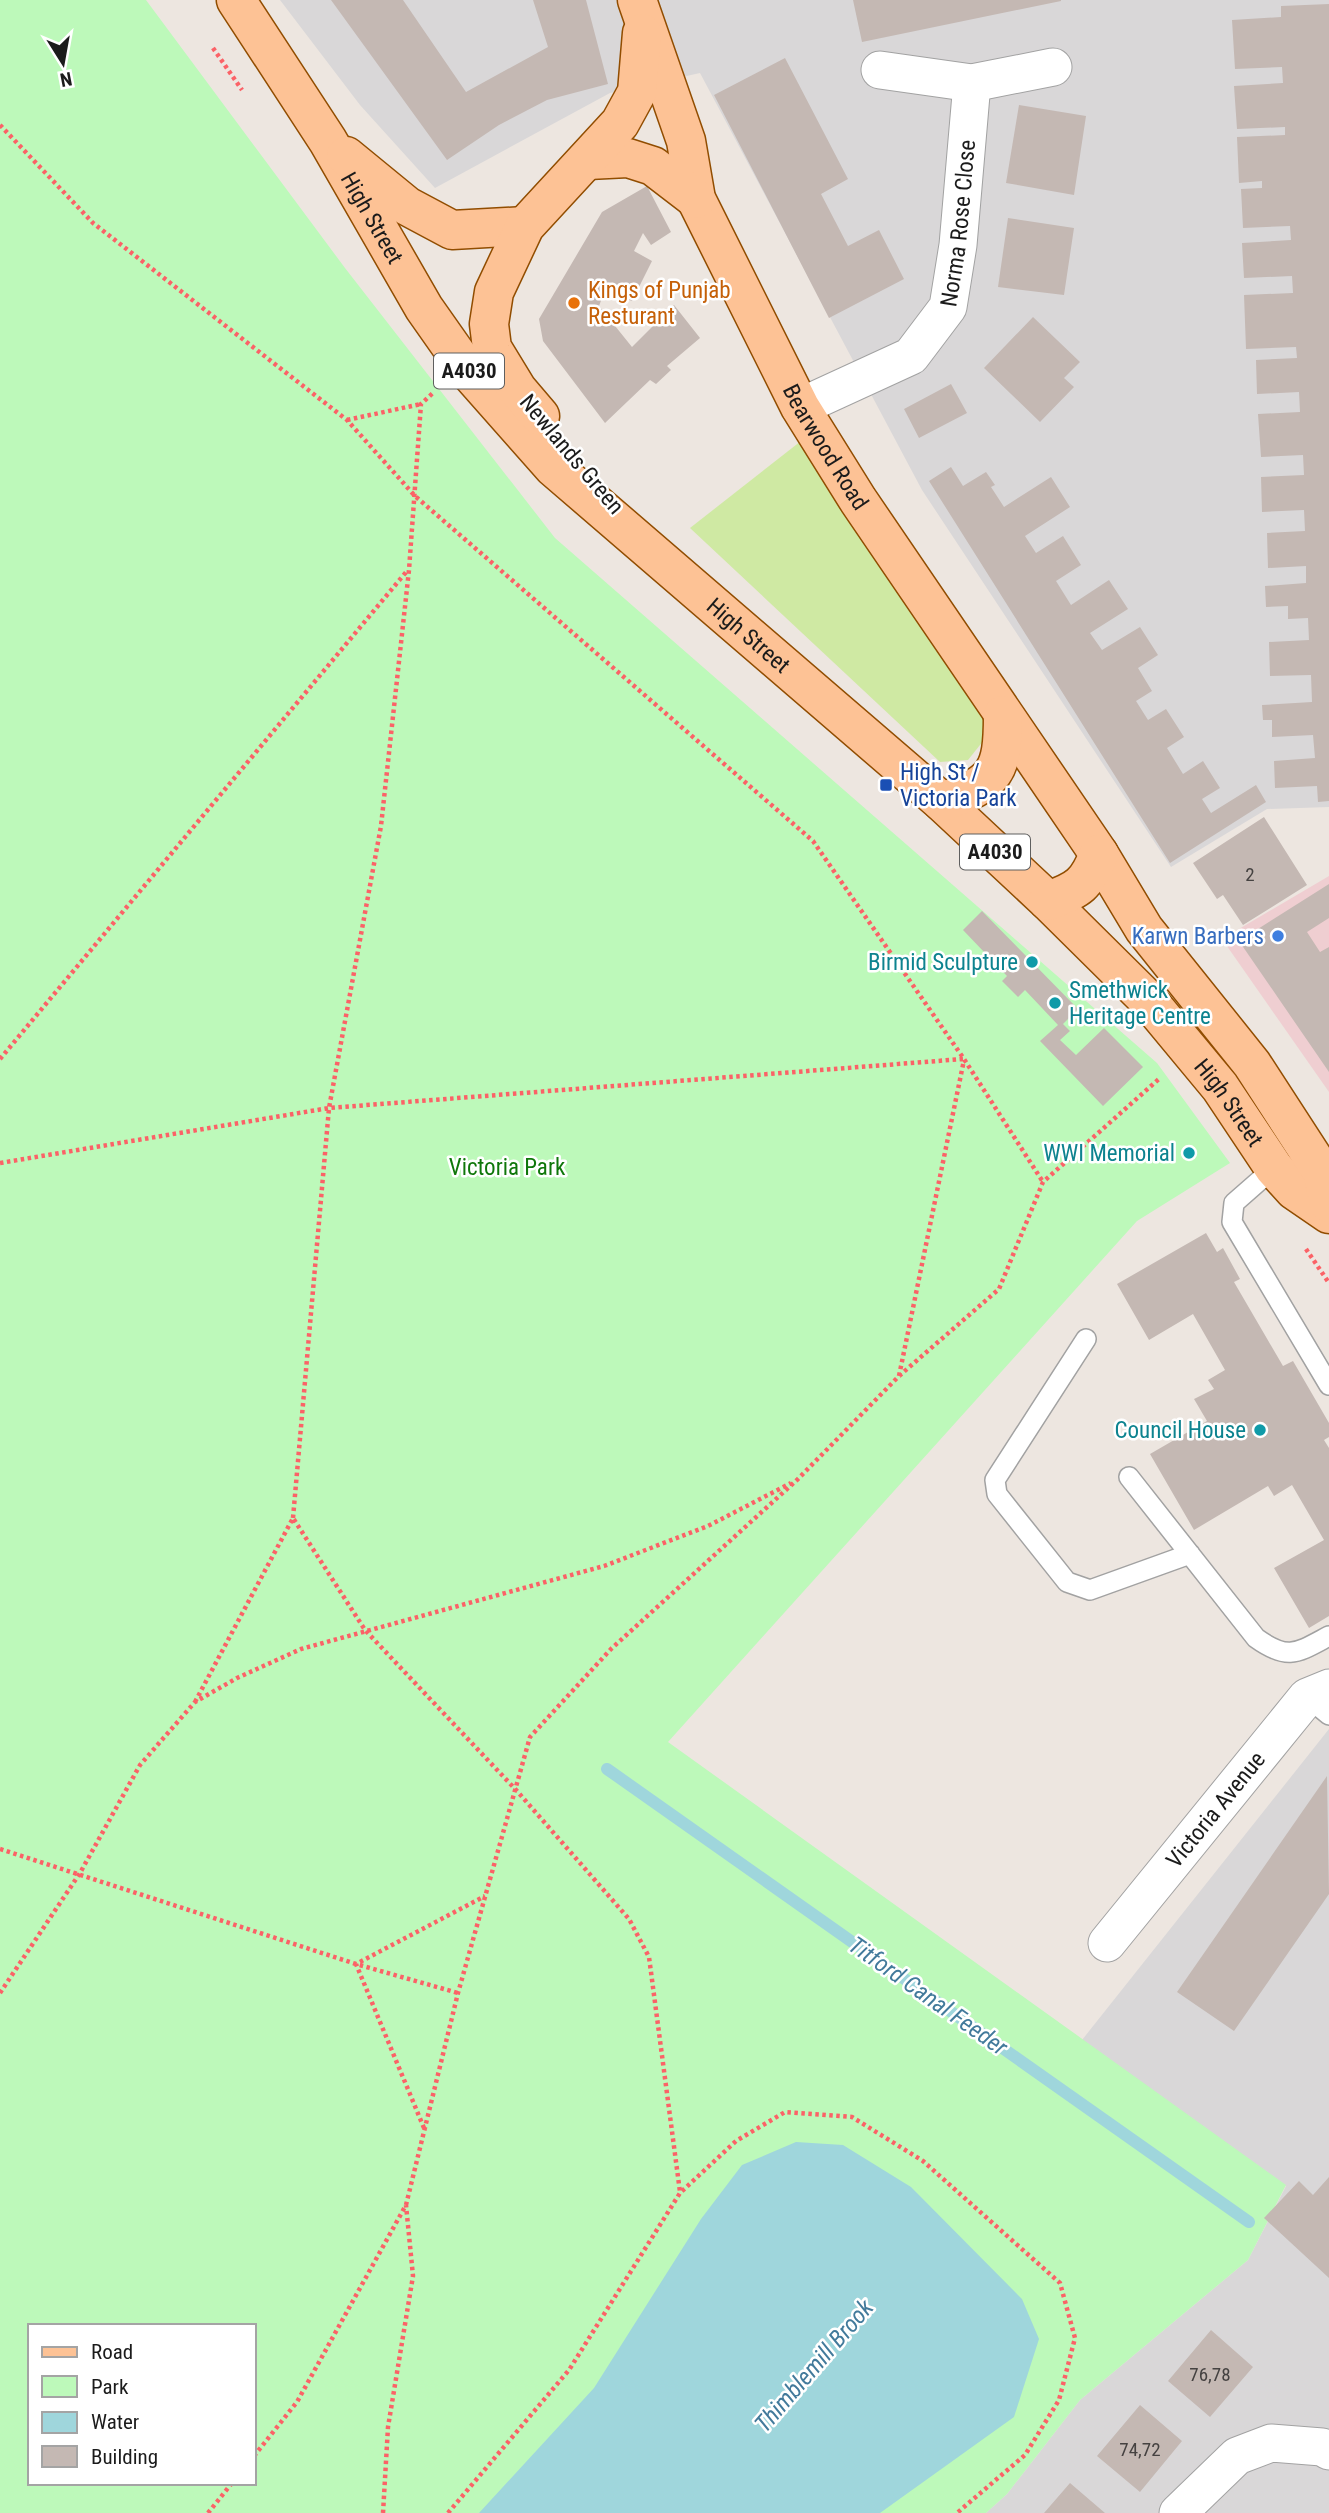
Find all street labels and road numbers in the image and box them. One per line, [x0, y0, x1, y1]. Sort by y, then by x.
street label: Norma Rose Close [935, 139, 981, 309]
street label: High Street [335, 167, 409, 269]
road number: A4030 [434, 354, 504, 388]
street label: Bearwood Road [777, 380, 874, 515]
street label: Newlands Green [514, 389, 629, 520]
street label: High Street [701, 592, 795, 679]
road number: A4030 [960, 834, 1030, 870]
street label: High Street [1188, 1054, 1269, 1152]
street label: Victoria Avenue [1161, 1746, 1271, 1873]

